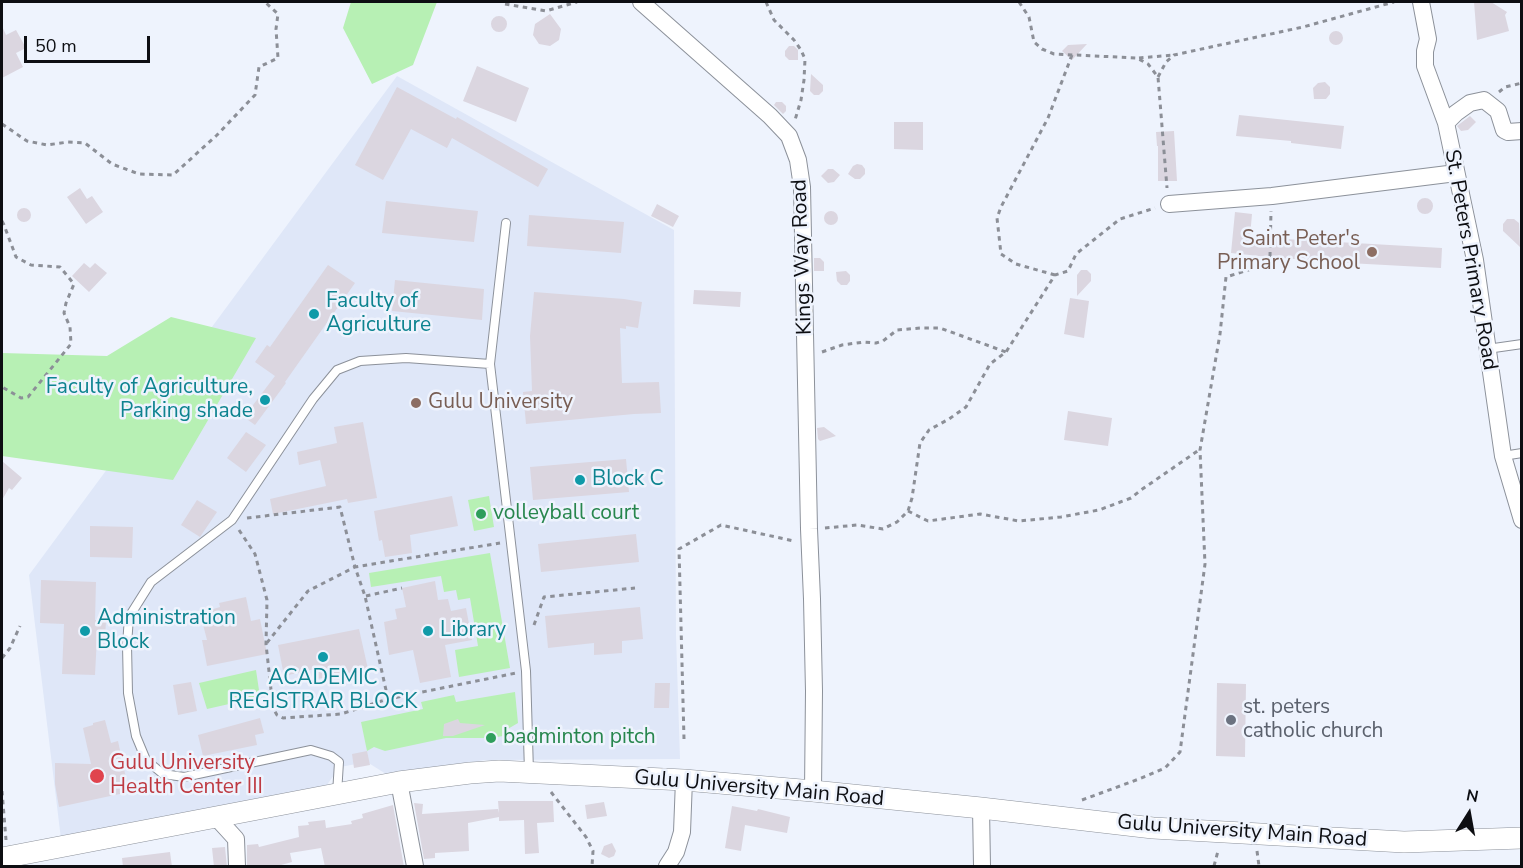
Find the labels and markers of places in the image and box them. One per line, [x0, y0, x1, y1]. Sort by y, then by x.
place label: Saint Peter's Primary School [1217, 227, 1360, 277]
marker: Saint Peter's Primary School [1365, 245, 1379, 259]
place label: Faculty of Agriculture [326, 289, 431, 339]
marker: Faculty of Agriculture [307, 307, 321, 321]
place label: Faculty of Agriculture, Parking shade [46, 375, 253, 425]
place label: Gulu University [428, 390, 573, 416]
marker: Faculty of Agriculture, Parking shade [258, 393, 272, 407]
marker: Gulu University [409, 396, 423, 410]
place label: Block C [592, 467, 664, 493]
marker: Block C [573, 473, 587, 487]
place label: volleyball court [493, 501, 639, 527]
marker: volleyball court [474, 507, 488, 521]
place label: Administration Block [97, 606, 236, 656]
place label: Library [440, 618, 506, 644]
marker: Administration Block [78, 624, 92, 638]
marker: Library [421, 624, 435, 638]
marker: ACADEMIC REGISTRAR BLOCK [316, 650, 330, 664]
place label: ACADEMIC REGISTRAR BLOCK [229, 666, 417, 716]
place label: st. peters catholic church [1243, 695, 1383, 745]
marker: st. peters catholic church [1224, 713, 1238, 727]
place label: badminton pitch [503, 725, 656, 751]
marker: badminton pitch [484, 731, 498, 745]
place label: Gulu University Health Center III [110, 751, 263, 801]
marker: Gulu University Health Center III [88, 767, 106, 785]

